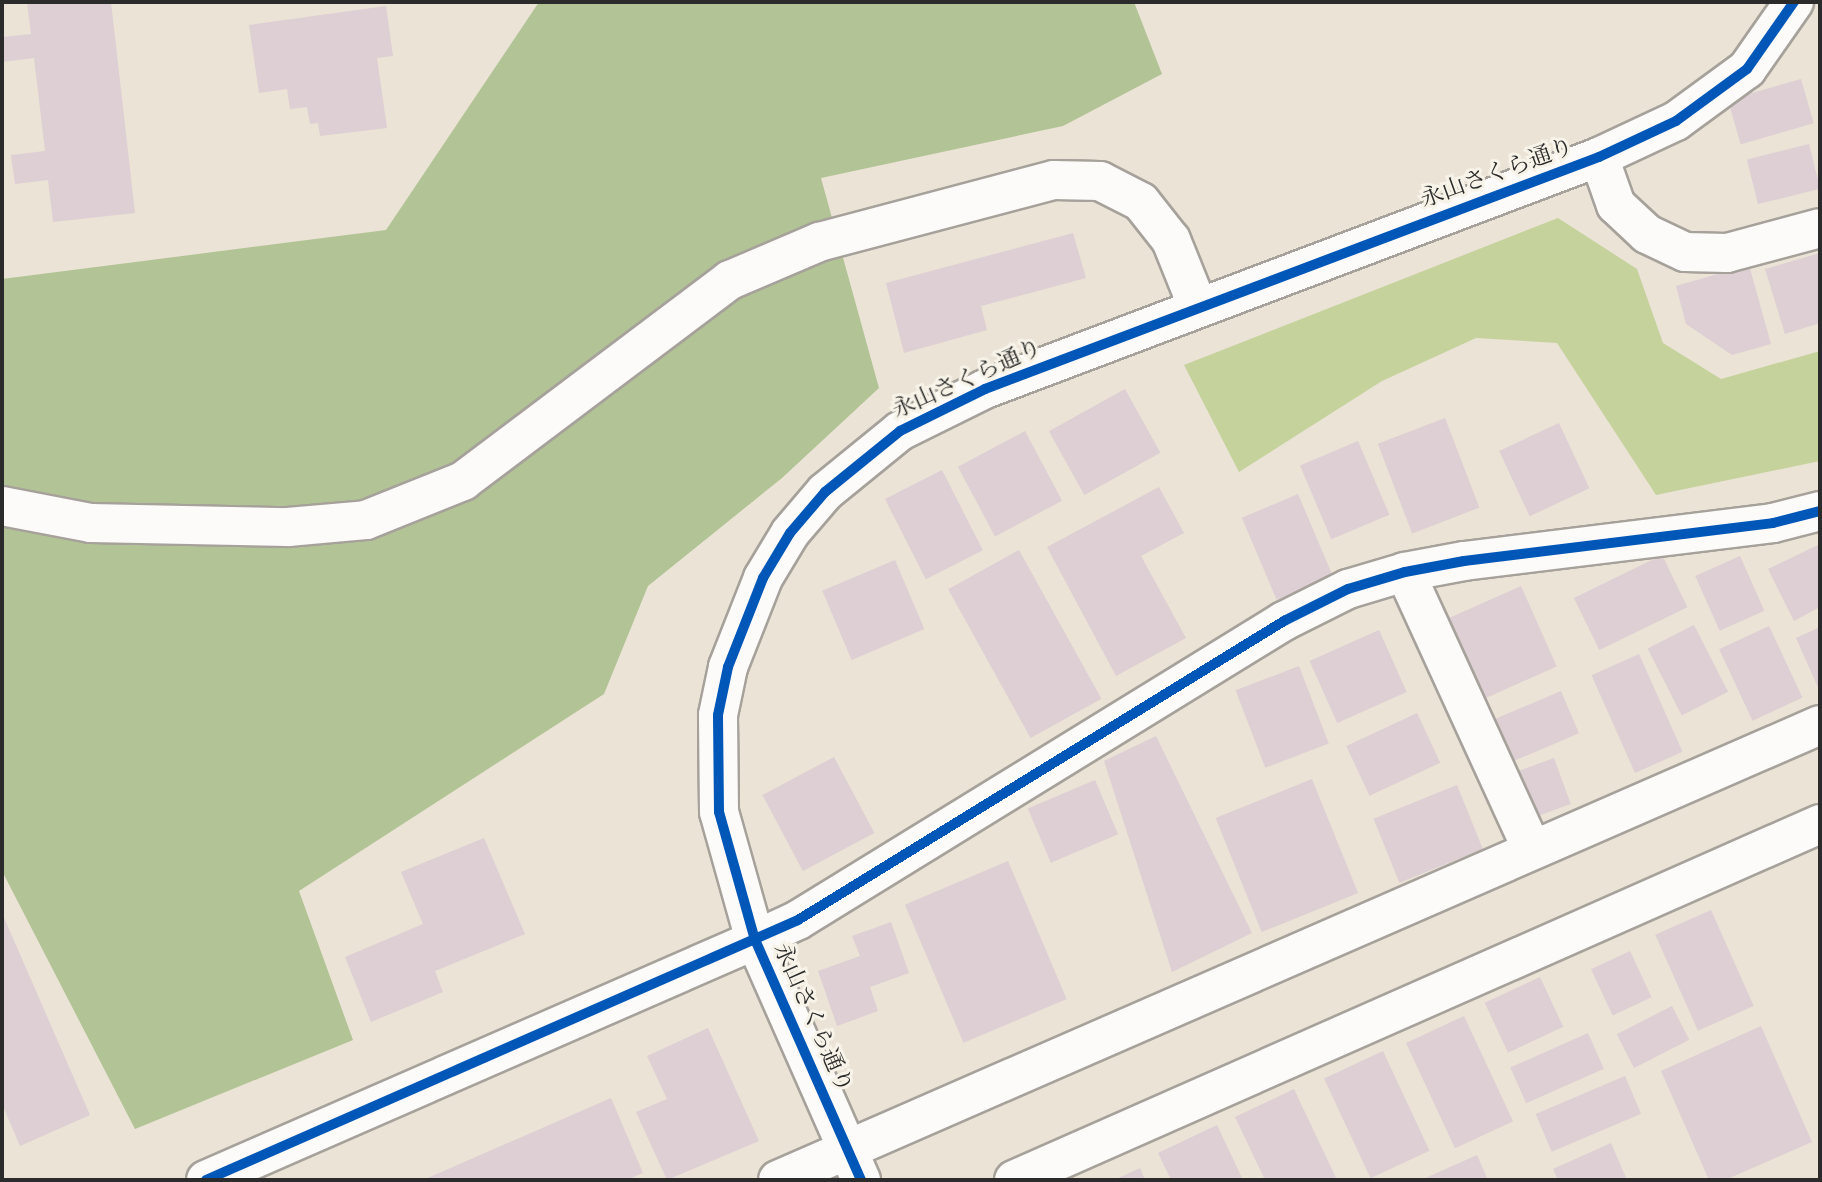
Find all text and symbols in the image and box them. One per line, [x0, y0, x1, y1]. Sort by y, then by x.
street label: 永山さくら通り [1417, 132, 1577, 214]
street label: 永山さくら通り [888, 334, 1046, 424]
street label: 永山さくら通り [768, 939, 858, 1097]

